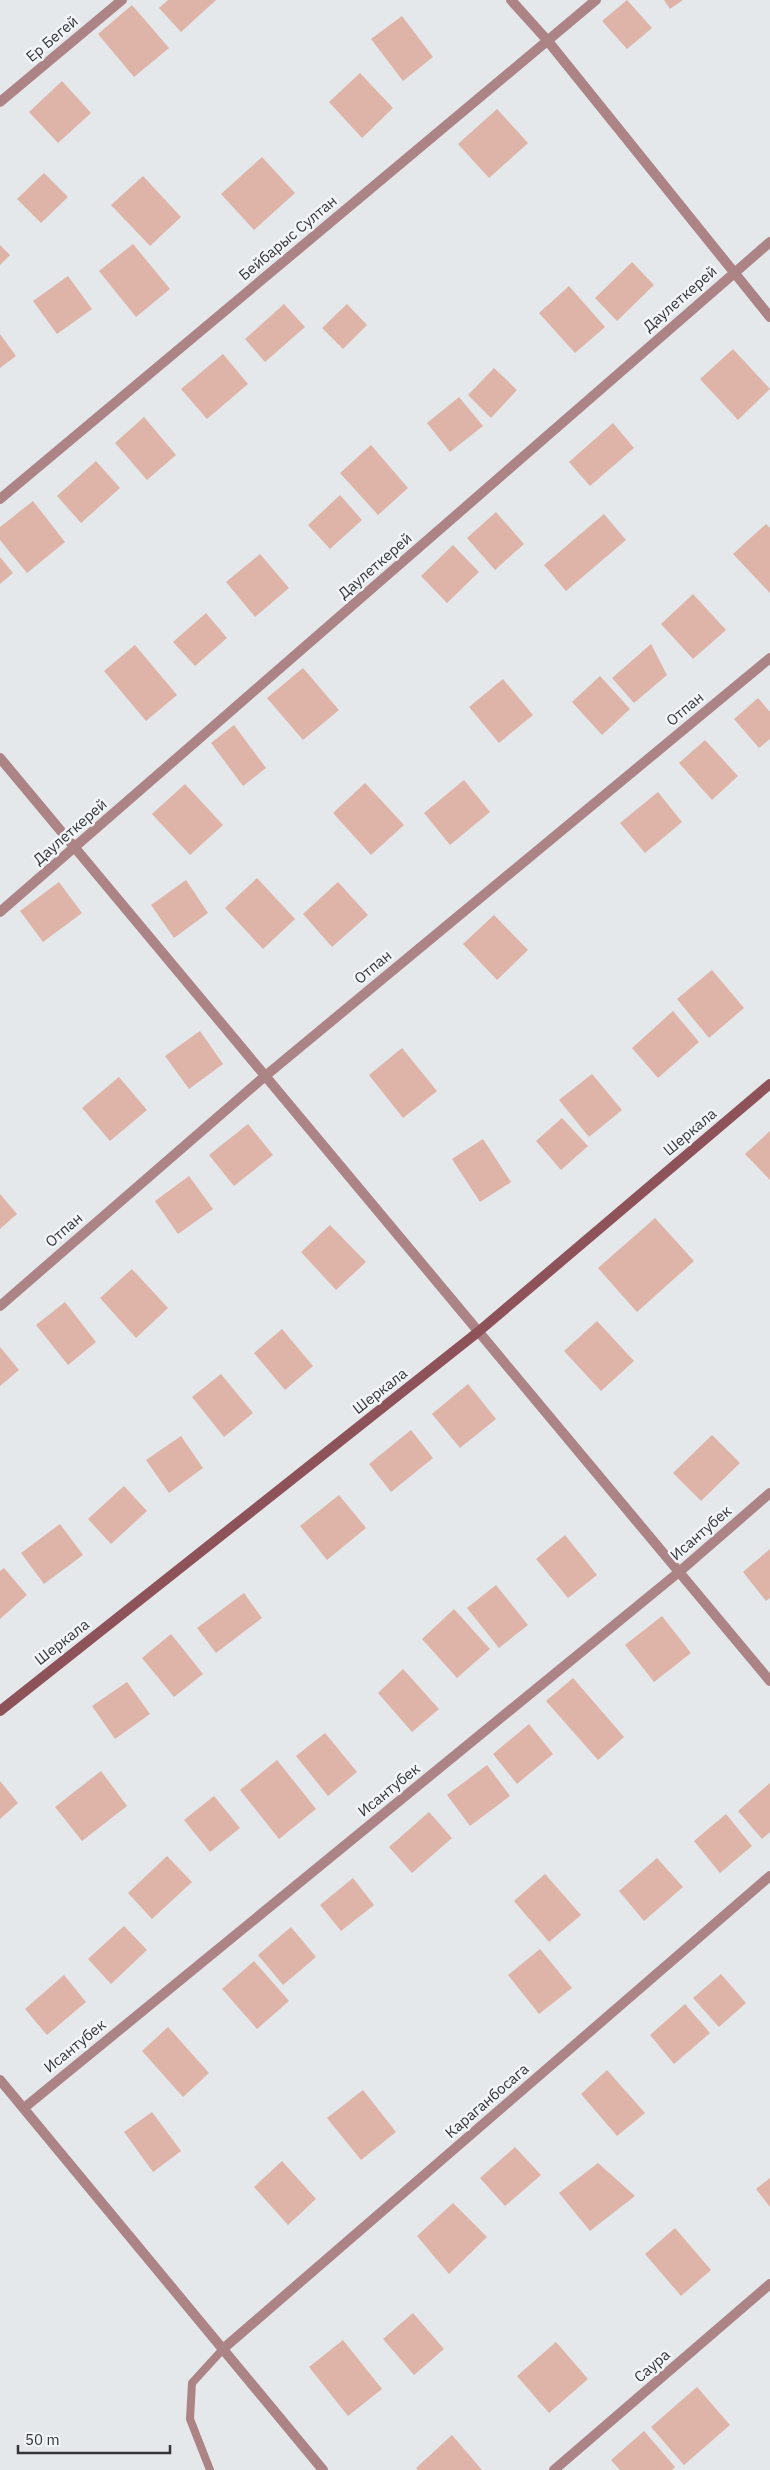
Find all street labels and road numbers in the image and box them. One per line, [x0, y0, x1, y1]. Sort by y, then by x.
street label: Ер Бегей [22, 11, 82, 66]
street label: Бейбарыс Султан [235, 191, 341, 284]
street label: Даулеткерей [639, 261, 720, 336]
street label: Даулеткерей [334, 528, 415, 603]
street label: Отпан [662, 687, 707, 730]
street label: Даулеткерей [29, 794, 110, 869]
street label: Отпан [350, 945, 395, 988]
street label: Шеркала [659, 1104, 720, 1159]
street label: Отпан [41, 1208, 86, 1251]
street label: Шеркала [349, 1363, 411, 1418]
street label: Исантубек [666, 1501, 735, 1564]
street label: Шеркала [31, 1614, 93, 1669]
street label: Исантубек [354, 1759, 424, 1820]
street label: Исантубек [40, 2015, 110, 2076]
street label: Караганбосага [441, 2059, 532, 2142]
street label: Саура [630, 2345, 674, 2386]

